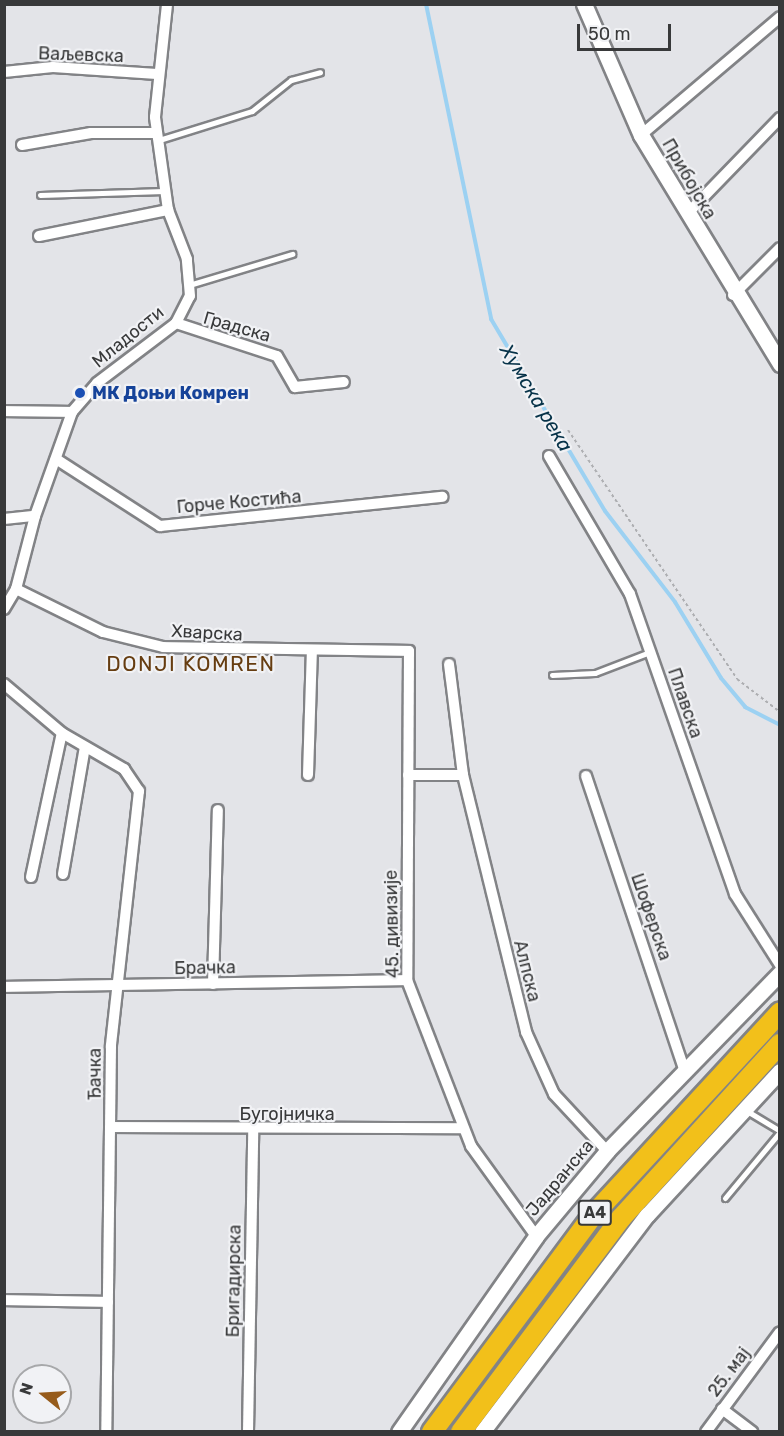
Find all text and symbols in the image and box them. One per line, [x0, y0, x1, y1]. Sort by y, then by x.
scale bar [580, 12, 674, 50]
text: 50 m [588, 23, 631, 45]
street label: Ваљевска [38, 43, 124, 67]
street label: Прибојска [657, 135, 721, 223]
street label: Младости [88, 302, 168, 372]
street label: Градска [201, 307, 273, 347]
water label: Хумска река [495, 340, 577, 456]
place label: МК Доњи Комрен [92, 382, 249, 404]
marker: МК Доњи Комрен [73, 386, 87, 400]
street label: Горче Костића [176, 486, 302, 518]
street label: Хварска [171, 620, 243, 646]
district label: DONJI KOMREN [106, 651, 276, 677]
street label: Плавска [663, 665, 707, 741]
street label: 45. дивизије [380, 870, 404, 978]
street label: Шоферска [626, 871, 676, 963]
street label: Алпска [509, 938, 545, 1004]
street label: Брачка [174, 957, 236, 979]
street label: Ђачка [84, 1048, 106, 1100]
street label: Бугојничка [239, 1103, 335, 1125]
street label: Јадранска [522, 1135, 598, 1221]
road number: A4 [577, 1200, 613, 1226]
street label: Бригадирска [222, 1224, 246, 1338]
street label: 25. мај [703, 1343, 755, 1401]
north arrow [12, 1364, 72, 1424]
text: N [15, 1380, 37, 1397]

